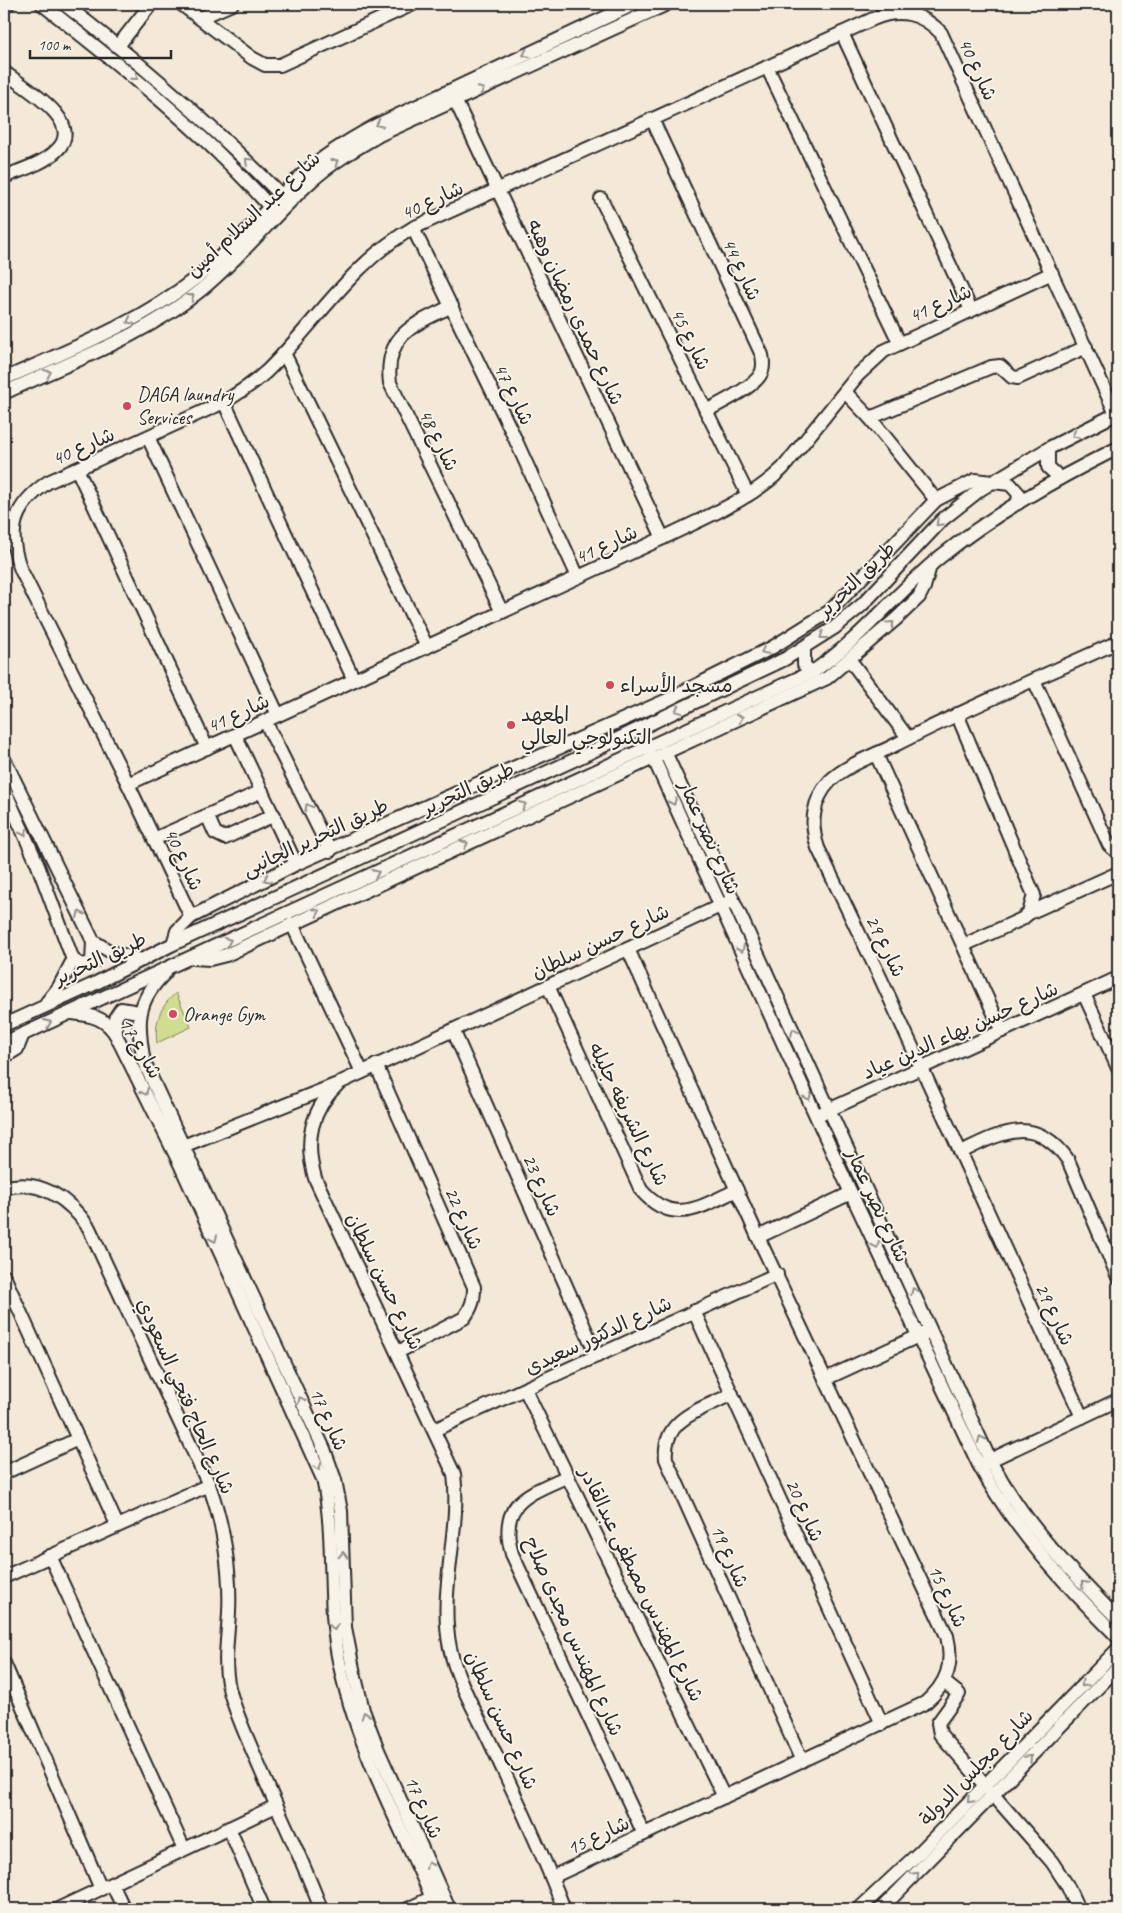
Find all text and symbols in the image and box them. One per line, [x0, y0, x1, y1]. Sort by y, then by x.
scale bar [30, 28, 171, 60]
street label: شارع 40 [951, 34, 1003, 105]
text: 100 m [38, 36, 72, 55]
one-way arrow [522, 48, 531, 58]
one-way arrow [129, 72, 138, 81]
one-way arrow [475, 86, 484, 96]
one-way arrow [375, 118, 384, 128]
street label: شارع عبد السلام أمين [181, 146, 327, 284]
one-way arrow [244, 158, 253, 167]
one-way arrow [329, 159, 339, 168]
street label: شارع 40 [397, 175, 468, 227]
street label: شارع حمدى رمضان وهبه [521, 215, 630, 410]
street label: شارع 44 [715, 234, 767, 305]
street label: شارع 41 [905, 279, 976, 329]
one-way arrow [186, 294, 195, 303]
street label: شارع 45 [664, 304, 716, 375]
one-way arrow [126, 314, 135, 324]
street label: شارع 47 [487, 359, 539, 430]
one-way arrow [43, 368, 52, 379]
place label: DAGA laundry Services [137, 382, 234, 430]
marker: DAGA laundry Services [121, 400, 133, 412]
street label: شارع 48 [412, 405, 464, 476]
street label: شارع 40 [48, 422, 119, 472]
one-way arrow [1071, 429, 1080, 439]
one-way arrow [936, 518, 945, 527]
street label: شارع 41 [571, 519, 642, 571]
street label: طريق التحرير [811, 536, 901, 624]
one-way arrow [886, 620, 895, 629]
one-way arrow [819, 630, 828, 639]
one-way arrow [760, 645, 769, 656]
place label: مسجد الأسراء [620, 672, 733, 698]
marker: مسجد الأسراء [604, 679, 616, 691]
street label: شارع 41 [203, 688, 274, 740]
place label: المعهد التكنولوجي العالي [521, 702, 652, 755]
one-way arrow [674, 704, 683, 714]
one-way arrow [735, 714, 744, 725]
marker: المعهد التكنولوجي العالي [505, 719, 517, 731]
street label: طريق التحرير [416, 756, 518, 821]
street label: شارع نصر عمار [672, 775, 746, 899]
street label: طريق التحرير الجانبى [238, 793, 392, 882]
one-way arrow [667, 796, 677, 805]
one-way arrow [518, 801, 527, 812]
one-way arrow [304, 803, 314, 812]
street label: شارع 40 [157, 824, 209, 895]
one-way arrow [18, 828, 29, 837]
one-way arrow [460, 839, 469, 850]
one-way arrow [371, 869, 380, 879]
one-way arrow [263, 873, 272, 883]
street label: شارع حسن سلطان [527, 899, 674, 985]
one-way arrow [312, 908, 321, 918]
one-way arrow [75, 910, 86, 919]
street label: شارع 29 [859, 911, 911, 982]
street label: طريق التحرير [48, 926, 150, 991]
one-way arrow [223, 936, 232, 947]
one-way arrow [734, 944, 745, 953]
street label: شارع حسن بهاء الدين عياد [858, 976, 1063, 1086]
place label: Orange Gym [183, 1002, 267, 1027]
marker: Orange Gym [167, 1008, 179, 1020]
street label: شارع 17 [112, 1013, 168, 1084]
one-way arrow [43, 1018, 52, 1029]
one-way arrow [790, 1028, 801, 1037]
street label: شارع الشريفه جليله [582, 1038, 674, 1191]
one-way arrow [139, 1087, 149, 1096]
one-way arrow [802, 1092, 812, 1101]
street label: شارع نصر عمار [839, 1143, 915, 1267]
street label: شارع 23 [516, 1150, 566, 1221]
street label: شارع 22 [438, 1183, 488, 1254]
street label: شارع حسن سلطان [340, 1208, 429, 1354]
one-way arrow [208, 1234, 219, 1243]
one-way arrow [870, 1240, 880, 1249]
street label: شارع 29 [1028, 1279, 1080, 1350]
one-way arrow [910, 1287, 920, 1296]
street label: شارع الدكتور سعيدى [521, 1290, 676, 1381]
street label: شارع الحاج فتحي السعودي [126, 1294, 240, 1500]
street label: شارع 17 [303, 1384, 353, 1455]
one-way arrow [297, 1397, 307, 1406]
one-way arrow [976, 1435, 987, 1444]
street label: شارع المهندس مصطفى عبدالقادر [572, 1461, 709, 1706]
one-way arrow [311, 1462, 322, 1471]
street label: شارع 20 [779, 1475, 829, 1546]
street label: شارع 19 [704, 1521, 754, 1592]
street label: شارع المهندس مجدى صلاح [517, 1532, 629, 1740]
one-way arrow [338, 1551, 348, 1558]
street label: شارع 15 [921, 1561, 973, 1632]
one-way arrow [1081, 1581, 1090, 1590]
one-way arrow [328, 1624, 339, 1632]
street label: شارع حسن سلطان [459, 1647, 543, 1794]
one-way arrow [1081, 1678, 1090, 1687]
street label: شارع مجلس الدولة [914, 1704, 1039, 1832]
one-way arrow [361, 1711, 371, 1720]
one-way arrow [1023, 1755, 1032, 1764]
street label: شارع 17 [398, 1772, 448, 1843]
one-way arrow [967, 1794, 976, 1803]
street label: شارع 15 [563, 1810, 634, 1862]
one-way arrow [425, 1861, 436, 1870]
one-way arrow [910, 1872, 919, 1881]

